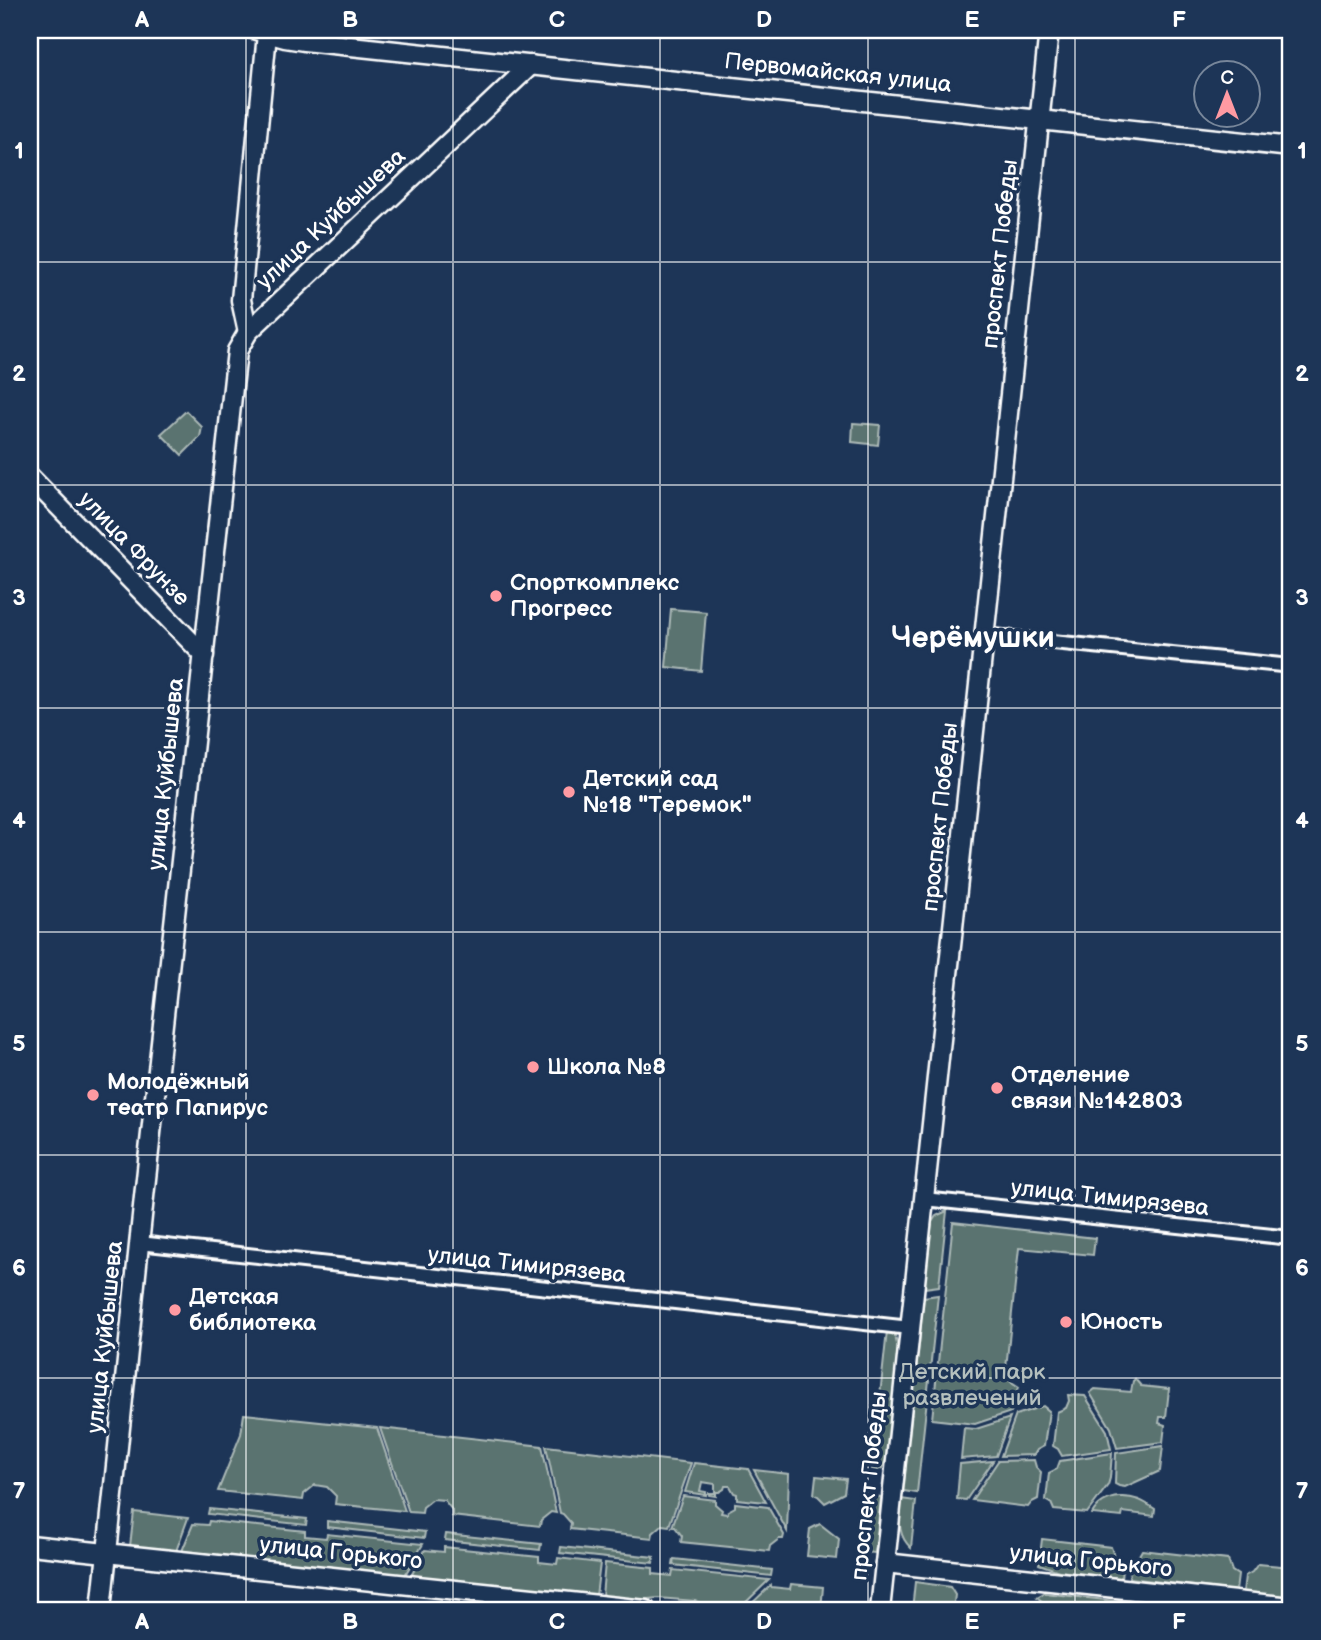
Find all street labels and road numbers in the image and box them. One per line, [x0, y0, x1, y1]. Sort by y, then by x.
street label: Первомайская улица [723, 47, 953, 99]
street label: улица Куйбышева [251, 142, 412, 295]
street label: проспект Победы [976, 158, 1024, 350]
street label: улица Фрунзе [72, 486, 196, 612]
street label: улица Куйбышева [142, 676, 190, 872]
street label: проспект Победы [916, 721, 964, 913]
street label: улица Тимирязева [1009, 1174, 1211, 1222]
street label: улица Куйбышева [81, 1239, 129, 1435]
street label: улица Тимирязева [426, 1241, 628, 1289]
street label: проспект Победы [845, 1390, 893, 1582]
street label: улица Горького [258, 1531, 424, 1575]
street label: улица Горького [1008, 1539, 1174, 1583]

